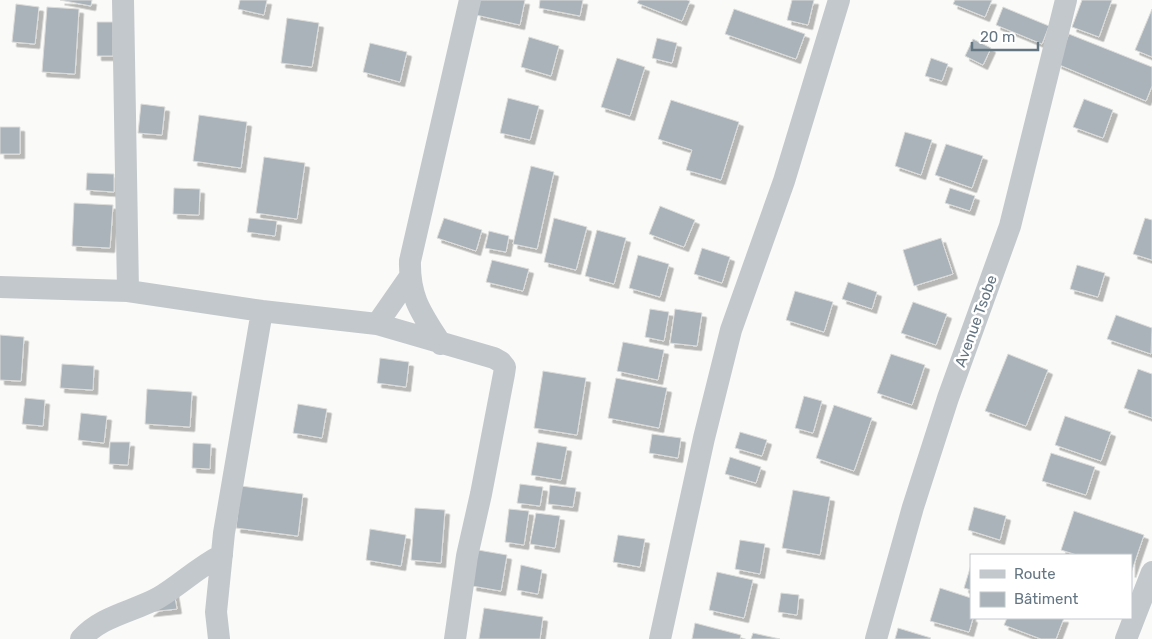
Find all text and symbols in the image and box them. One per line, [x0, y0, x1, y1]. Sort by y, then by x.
scale bar [972, 20, 1038, 52]
text: 20 m [980, 28, 1015, 46]
street label: Avenue Tsobe [951, 272, 1001, 370]
legend [970, 554, 1132, 619]
text: Route [1014, 565, 1056, 583]
text: Bâtiment [1014, 590, 1078, 608]

